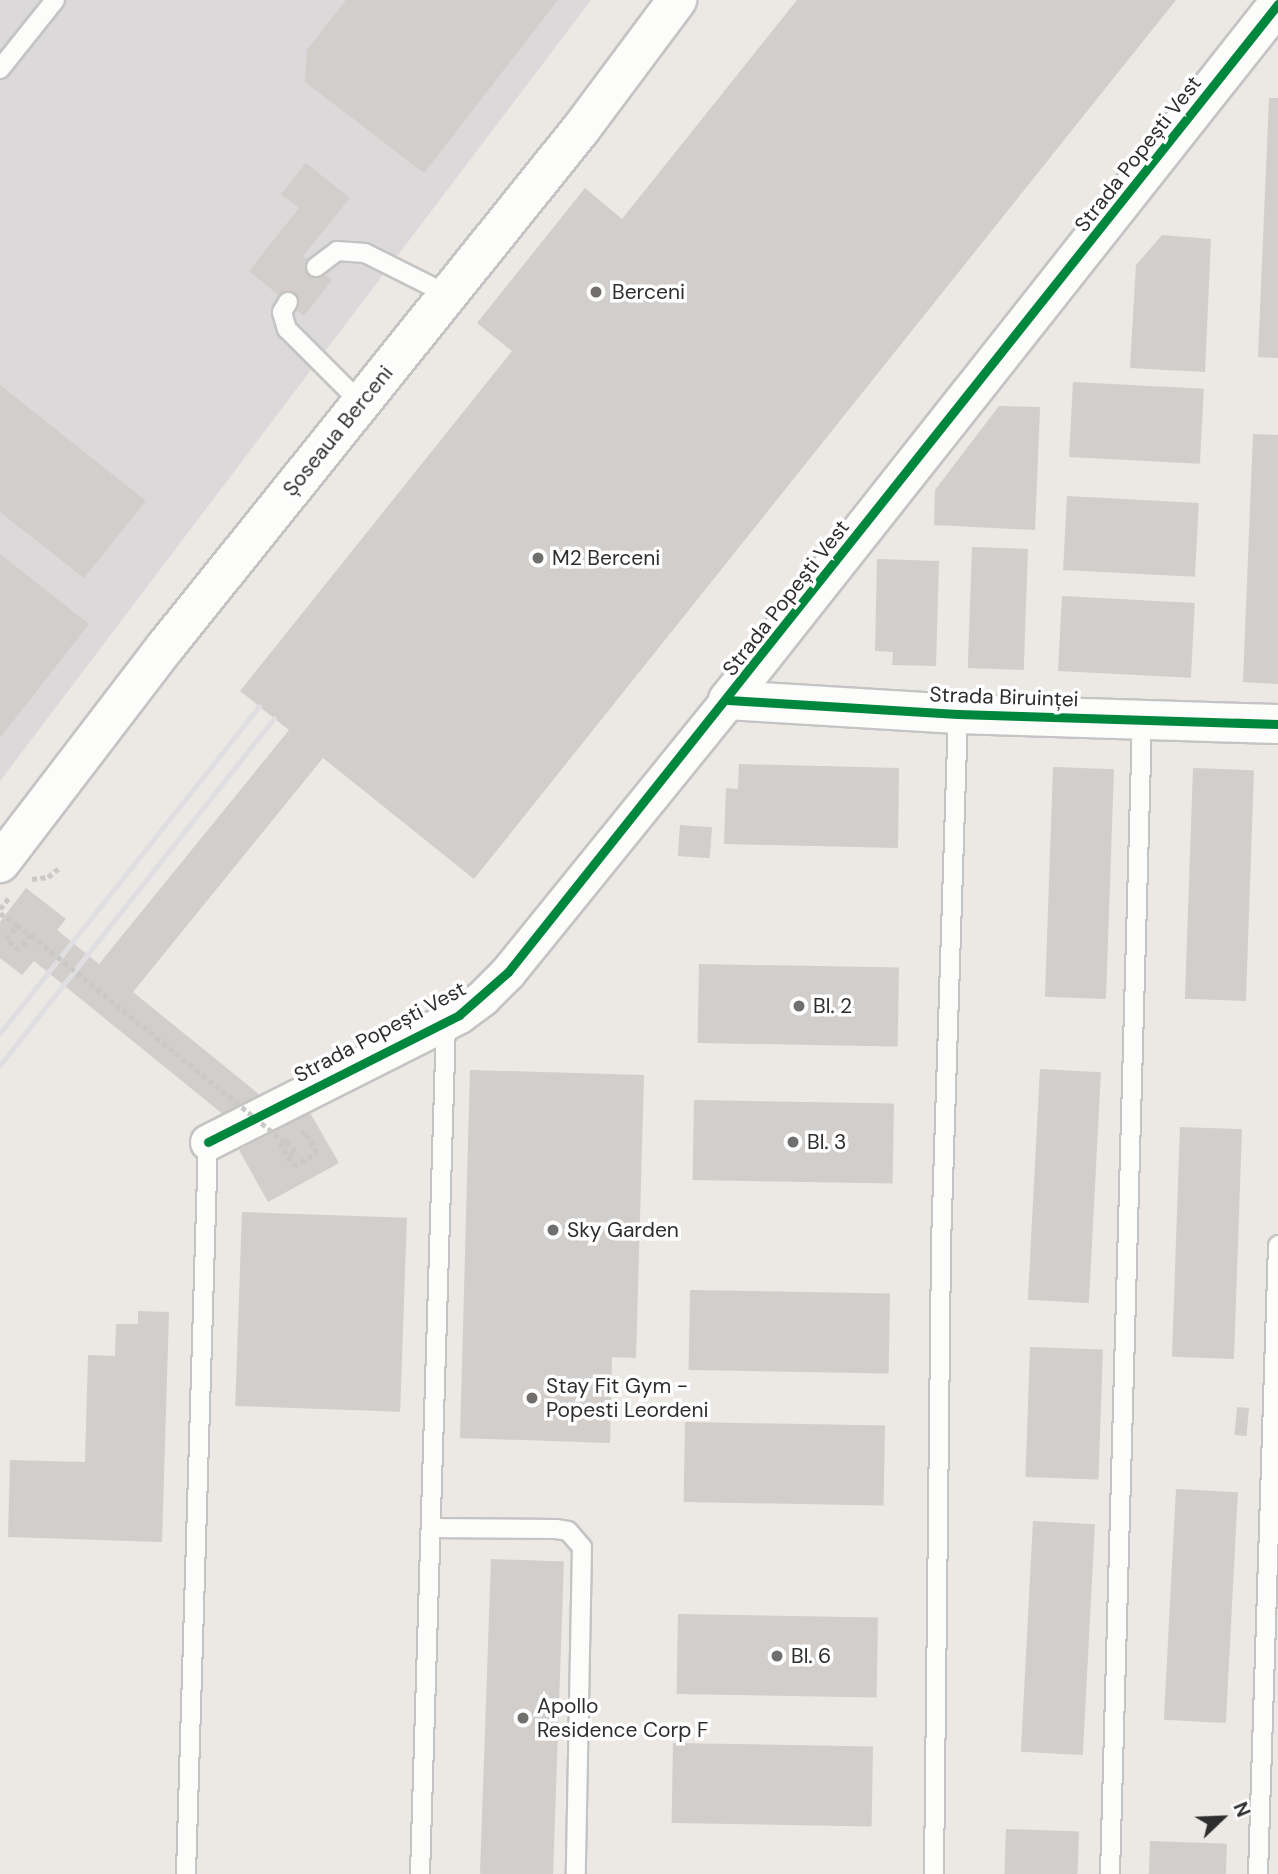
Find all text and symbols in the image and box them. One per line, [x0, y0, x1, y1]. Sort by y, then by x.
street label: Strada Popești Vest [1069, 71, 1207, 237]
place label: Berceni [612, 279, 685, 305]
marker: Berceni [586, 282, 606, 302]
street label: Șoseaua Berceni [278, 361, 398, 501]
street label: Strada Popești Vest [717, 515, 855, 681]
place label: M2 Berceni [552, 545, 660, 571]
marker: M2 Berceni [530, 550, 546, 566]
street label: Strada Biruinței [929, 682, 1079, 712]
street label: Strada Popești Vest [290, 976, 470, 1088]
place label: Bl. 2 [813, 993, 852, 1019]
marker: Bl. 2 [791, 998, 807, 1014]
place label: Bl. 3 [807, 1129, 847, 1155]
marker: Bl. 3 [785, 1134, 801, 1150]
place label: Sky Garden [567, 1217, 679, 1243]
marker: Sky Garden [545, 1222, 561, 1238]
place label: Stay Fit Gym - Popesti Leordeni [546, 1373, 709, 1423]
marker: Stay Fit Gym - Popesti Leordeni [524, 1390, 540, 1406]
place label: Bl. 6 [791, 1643, 831, 1669]
marker: Bl. 6 [769, 1648, 785, 1664]
place label: Apollo Residence Corp F [537, 1693, 708, 1743]
marker: Apollo Residence Corp F [515, 1710, 531, 1726]
north arrow [1187, 1783, 1257, 1853]
text: N [1228, 1798, 1256, 1821]

